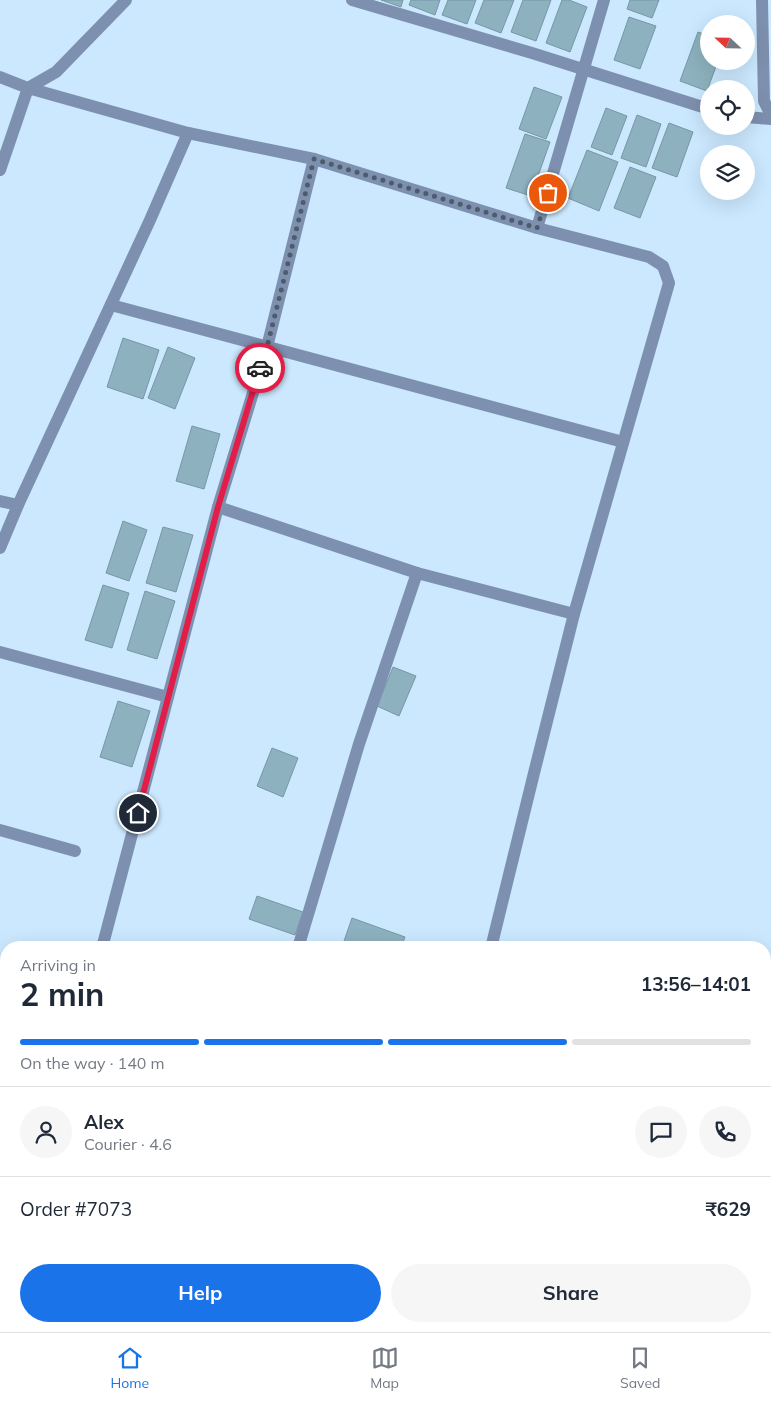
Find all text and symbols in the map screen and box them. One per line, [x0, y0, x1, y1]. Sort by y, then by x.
north arrow [700, 15, 755, 70]
map controls [700, 15, 755, 200]
button: locate [700, 80, 755, 135]
button: layers [700, 145, 755, 200]
pin [527, 172, 569, 214]
icon: bag [534, 179, 562, 207]
courier [235, 343, 285, 393]
icon: car [246, 354, 274, 382]
pin [117, 792, 159, 834]
icon: home [124, 799, 152, 827]
text: Arriving in [20, 955, 96, 975]
text: 13:56–14:01 [641, 972, 751, 996]
text: 2 min [20, 974, 104, 1014]
text: On the way · 140 m [20, 1053, 165, 1073]
button: person [20, 1106, 72, 1158]
button: chat [635, 1106, 687, 1158]
button: phone [699, 1106, 751, 1158]
text: Alex [84, 1110, 124, 1134]
text: Courier · 4.6 [84, 1134, 172, 1154]
text: Order #7073 [20, 1197, 132, 1221]
text: ₹629 [705, 1197, 751, 1221]
button: Help [20, 1264, 381, 1322]
button: Share [391, 1264, 751, 1322]
tab: Home [111, 1344, 149, 1392]
tab: Map [370, 1344, 399, 1392]
tab: Saved [620, 1344, 660, 1392]

